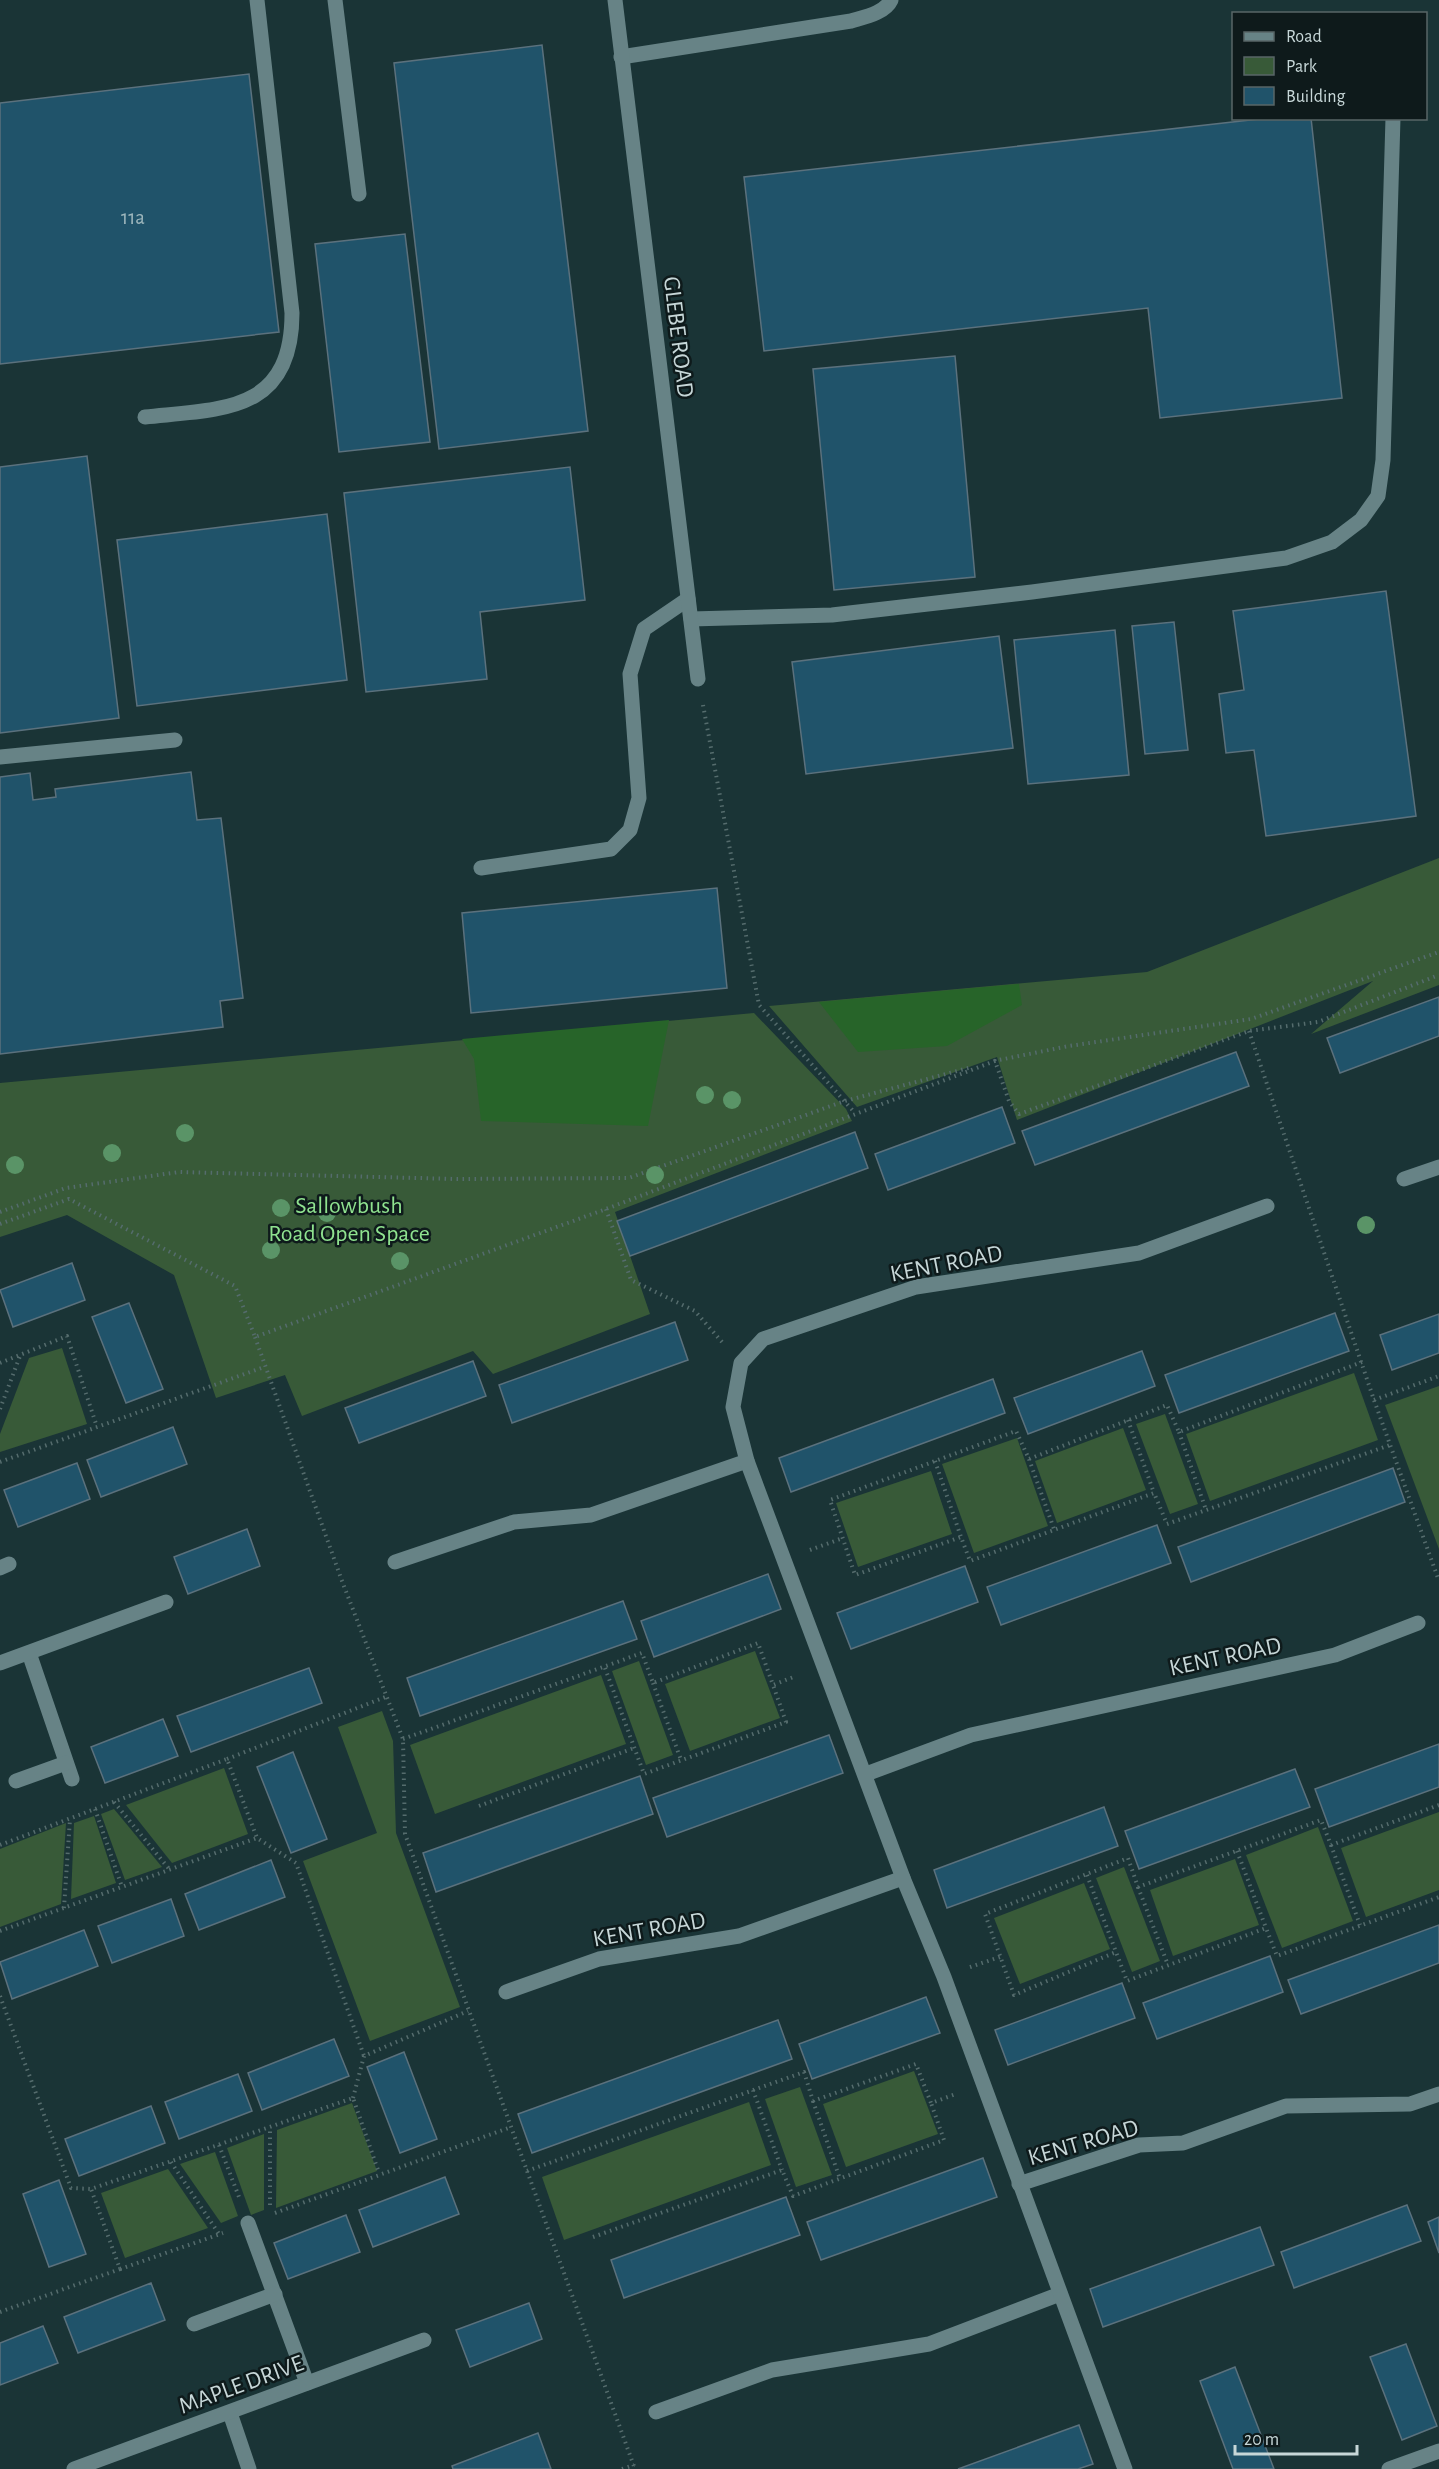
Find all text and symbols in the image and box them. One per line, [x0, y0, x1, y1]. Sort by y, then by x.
legend [1232, 12, 1427, 120]
text: Road [1286, 28, 1322, 46]
text: Park [1286, 58, 1318, 76]
text: Building [1286, 88, 1346, 106]
house number: 11a [121, 207, 145, 228]
street label: GLEBE ROAD [659, 275, 697, 399]
park label: Sallowbush Road Open Space [268, 1194, 430, 1246]
street label: KENT ROAD [888, 1241, 1004, 1287]
street label: KENT ROAD [1167, 1633, 1283, 1681]
street label: KENT ROAD [591, 1908, 707, 1952]
street label: KENT ROAD [1025, 2116, 1141, 2170]
street label: MAPLE DRIVE [176, 2351, 307, 2419]
scale bar [1235, 2418, 1356, 2456]
text: 20 m [1244, 2431, 1279, 2449]

